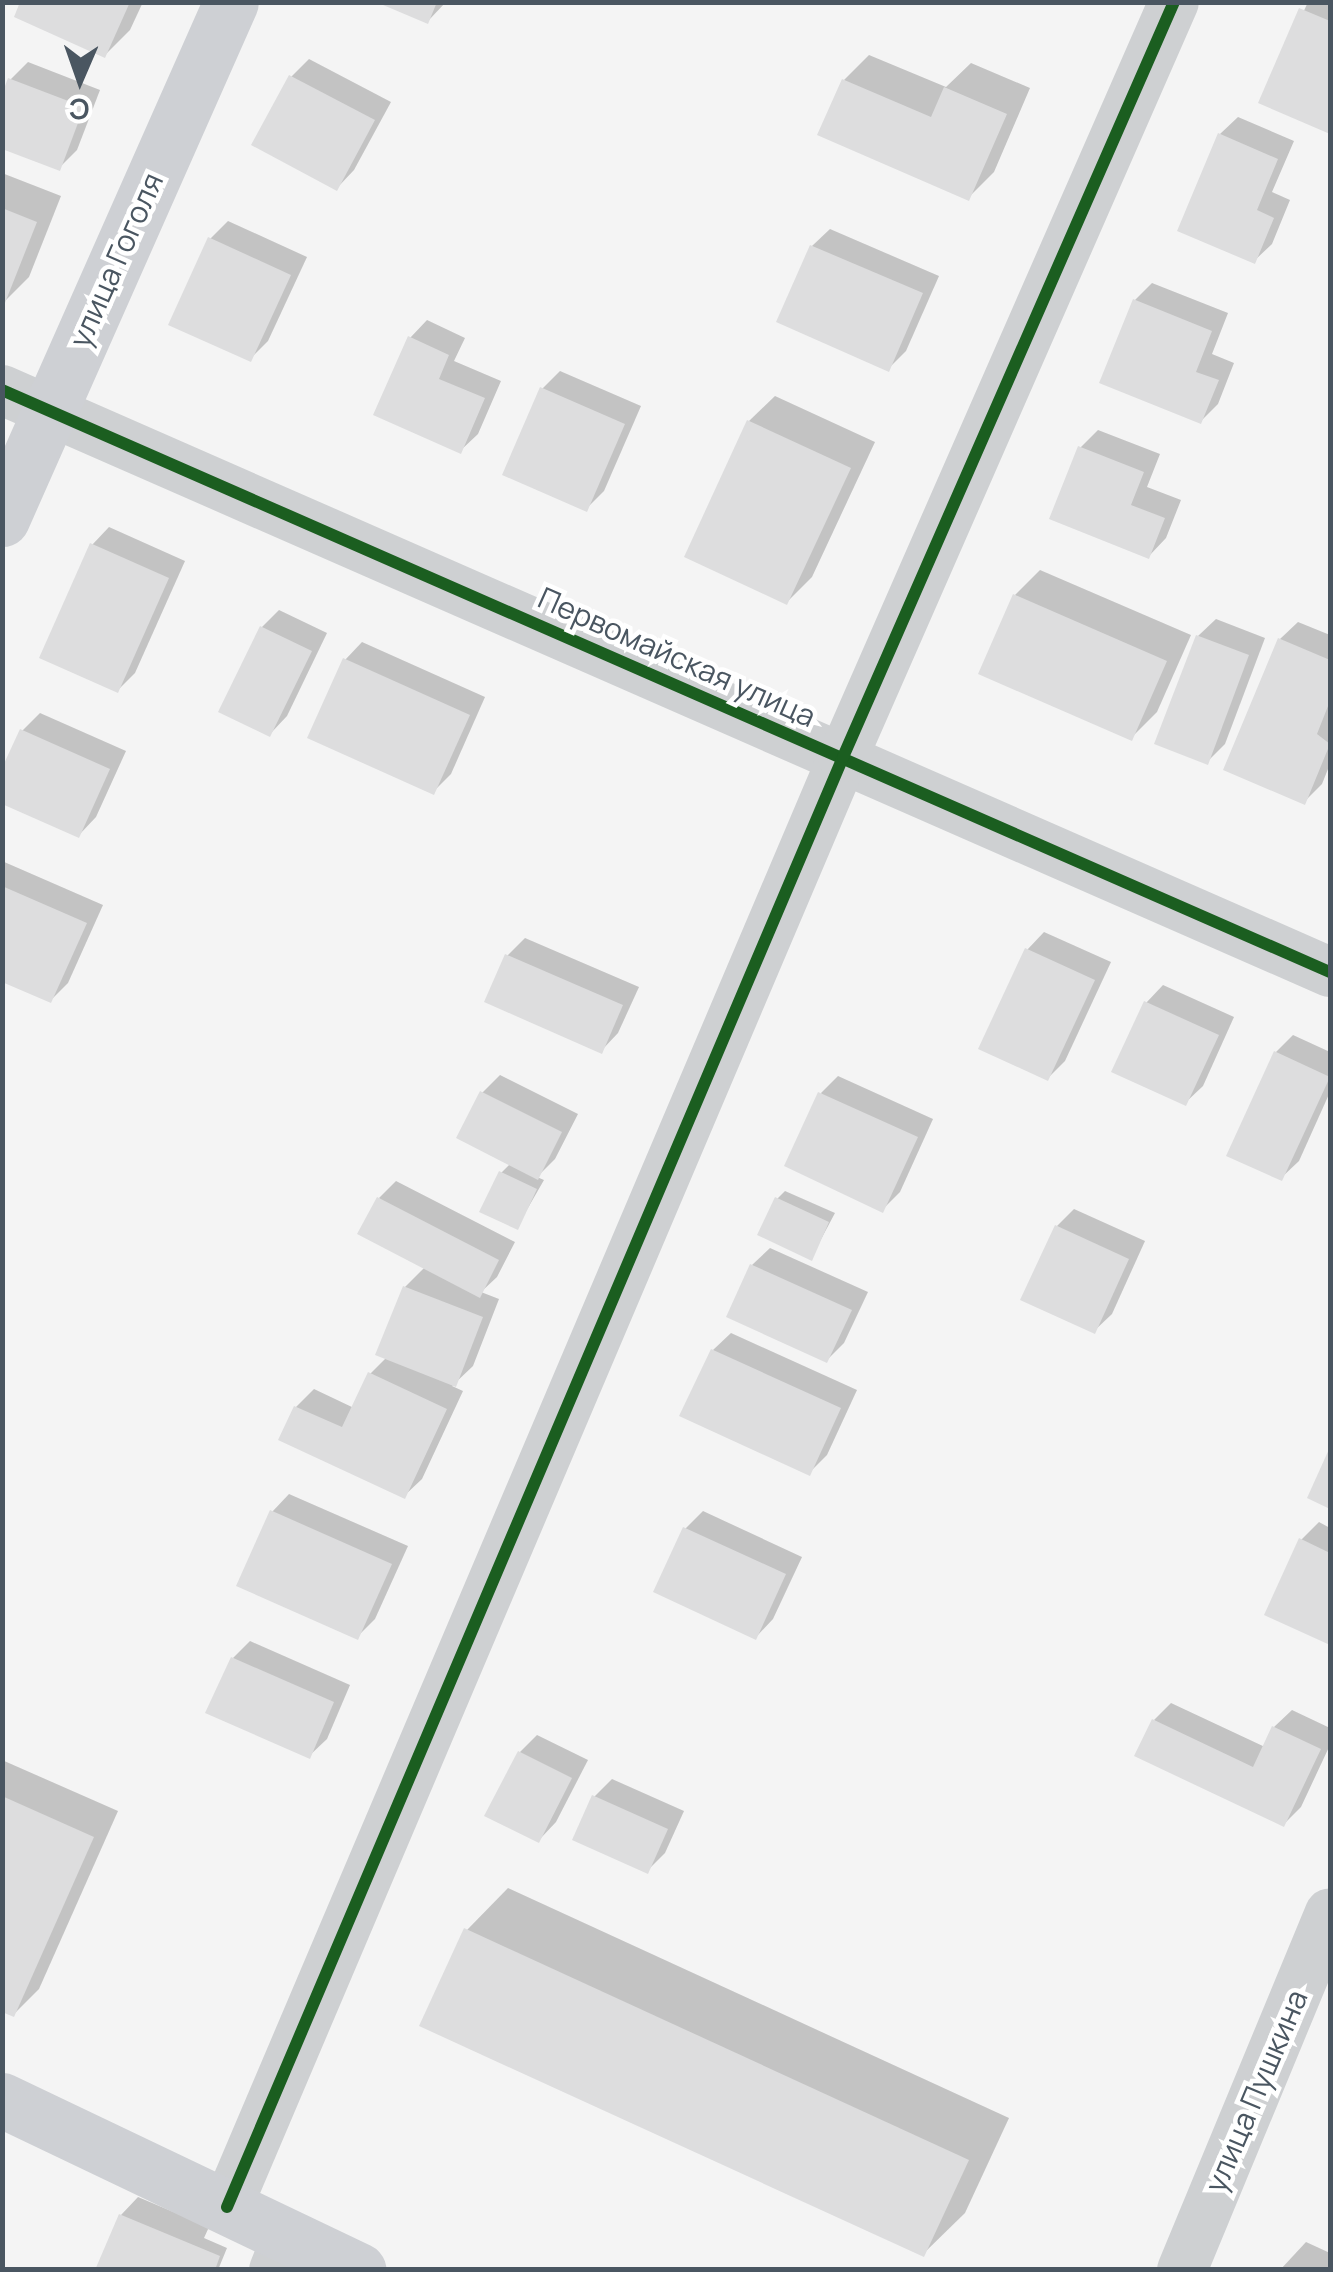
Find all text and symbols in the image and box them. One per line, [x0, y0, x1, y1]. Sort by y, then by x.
north arrow [30, 30, 130, 130]
text: С [68, 91, 90, 129]
street label: улица Гоголя [61, 167, 171, 353]
street label: Первомайская улица [533, 580, 821, 734]
street label: улица Пушкина [1197, 1984, 1315, 2198]

